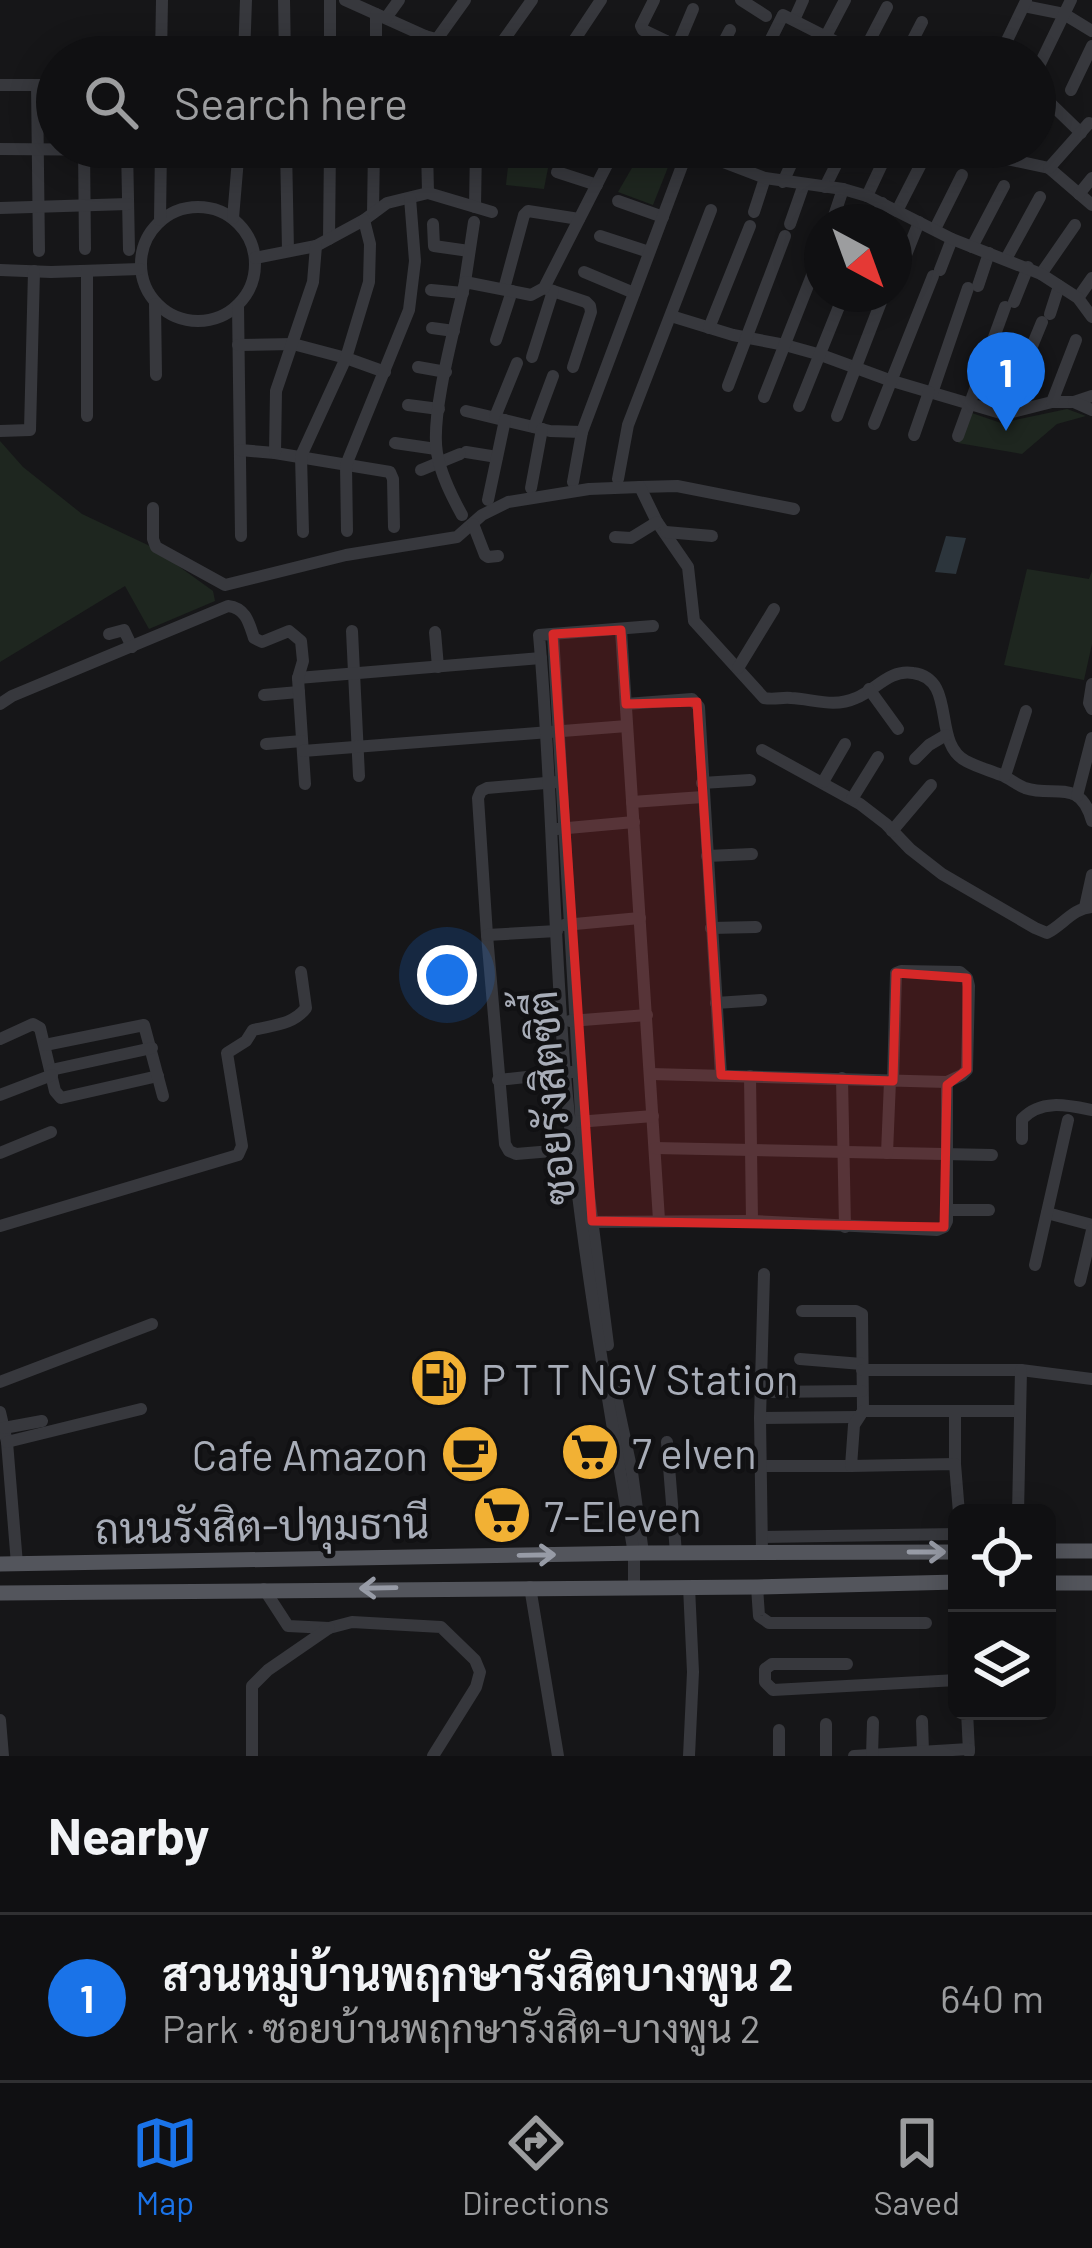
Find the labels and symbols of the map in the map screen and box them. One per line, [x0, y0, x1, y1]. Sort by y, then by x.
north arrow [804, 204, 912, 312]
pin: 1 [967, 332, 1045, 431]
your location [417, 945, 477, 1005]
street label: ซอยรังสิตซิตี้ [503, 987, 583, 1208]
fuel station icon: P T T NGV Station [408, 1347, 470, 1409]
place label: P T T NGV Station [481, 1353, 798, 1403]
supermarket icon: 7 elven [559, 1421, 621, 1483]
cafe icon: Cafe Amazon [439, 1423, 501, 1485]
place label: 7 elven [632, 1427, 757, 1477]
place label: Cafe Amazon [192, 1429, 428, 1479]
supermarket icon: 7-Eleven [471, 1484, 533, 1546]
place label: 7-Eleven [544, 1490, 702, 1540]
street label: ถนนรังสิต-ปทุมธานี [94, 1496, 430, 1559]
one-way arrow [907, 1541, 946, 1563]
one-way arrow [517, 1544, 556, 1567]
one-way arrow [359, 1577, 398, 1600]

